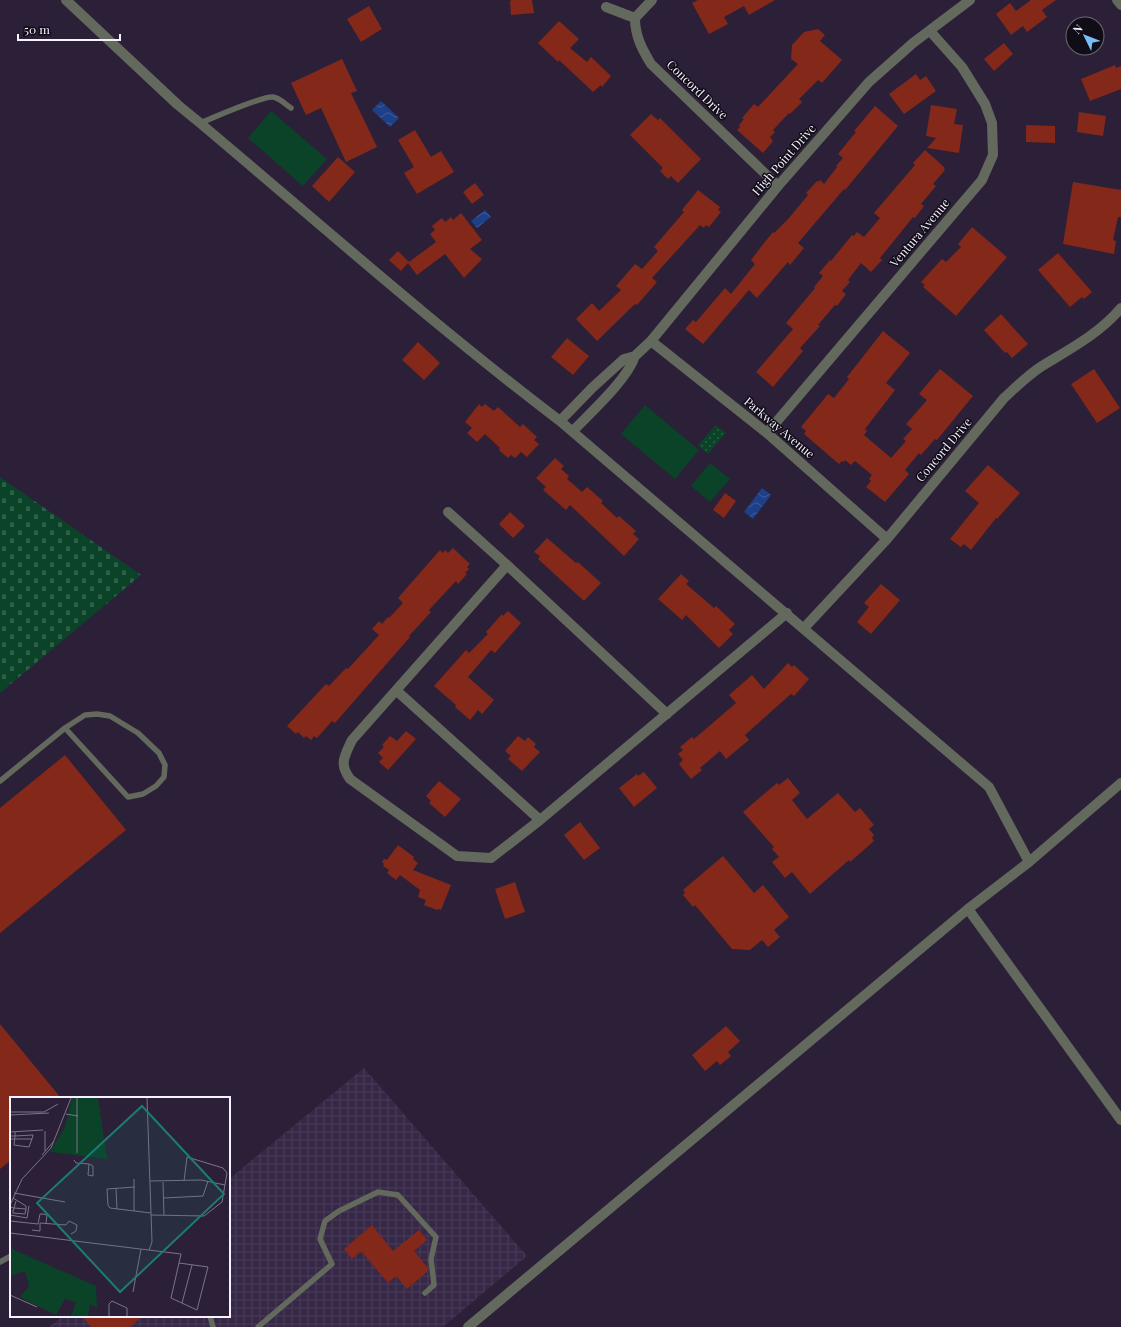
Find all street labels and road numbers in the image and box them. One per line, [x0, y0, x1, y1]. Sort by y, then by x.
street label: Concord Drive [664, 56, 732, 122]
street label: High Point Drive [748, 120, 819, 198]
street label: Ventura Avenue [885, 195, 953, 271]
street label: Parkway Avenue [741, 393, 818, 462]
street label: Concord Drive [912, 414, 975, 485]

